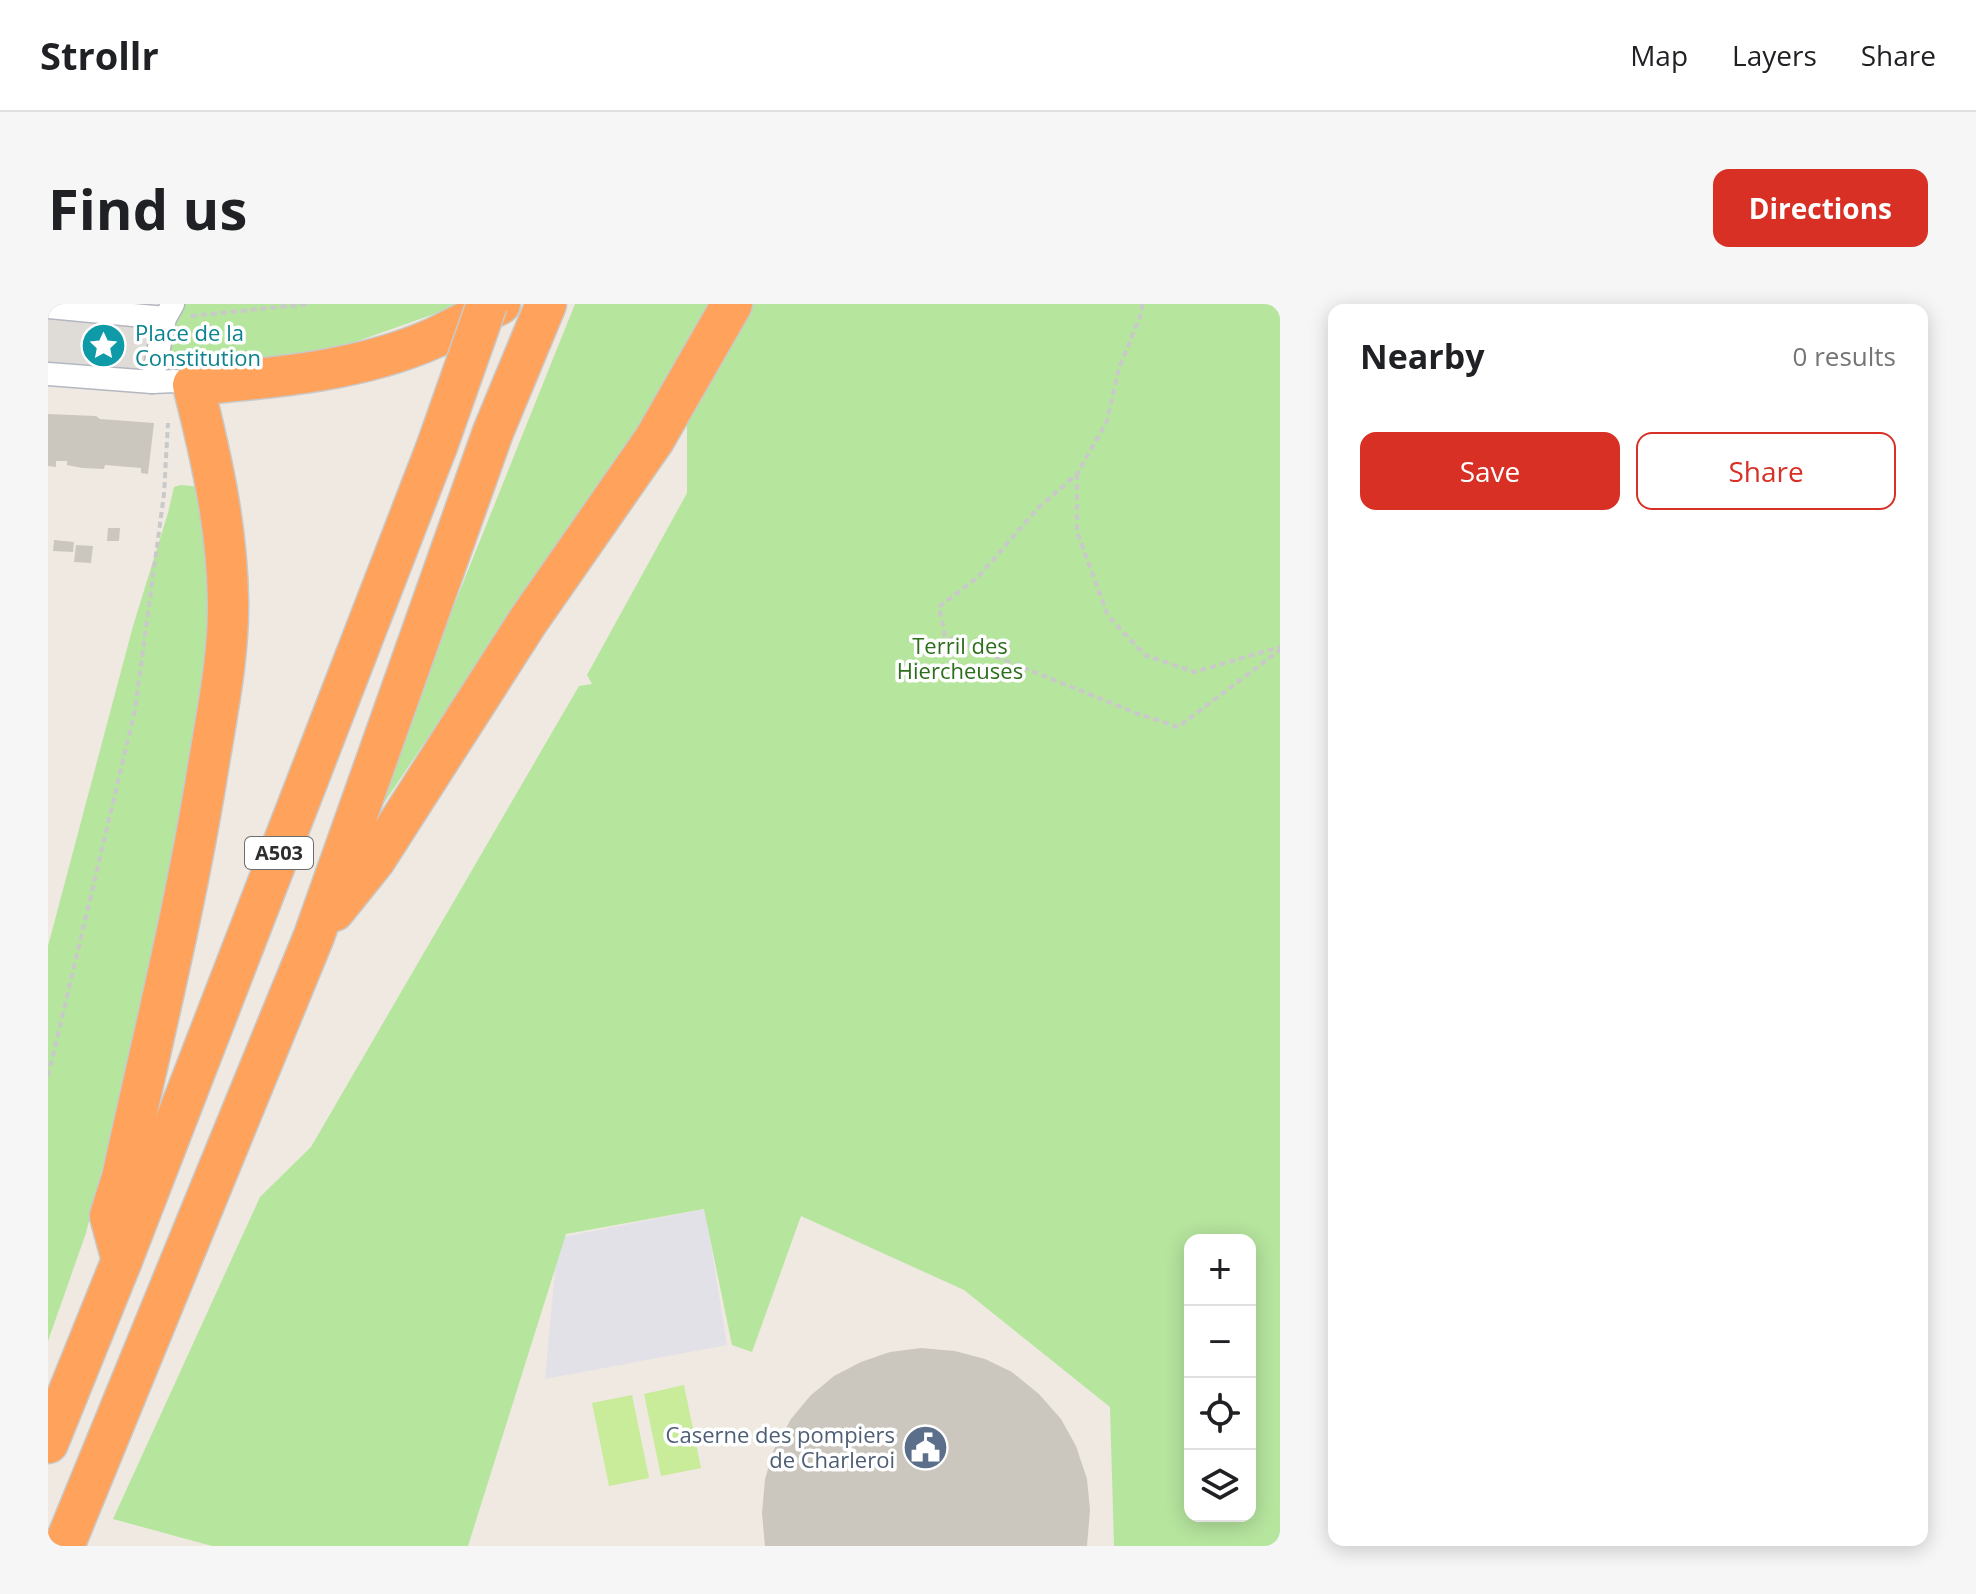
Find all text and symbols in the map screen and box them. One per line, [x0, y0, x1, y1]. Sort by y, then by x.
text: Strollr [40, 29, 159, 81]
text: Map [1630, 36, 1688, 74]
text: Layers [1732, 36, 1817, 74]
text: Share [1861, 36, 1936, 74]
button: Directions [1713, 169, 1928, 247]
text: Find us [48, 170, 247, 246]
place label: Place de la Constitution [135, 317, 261, 372]
place icon: Place de la Constitution [80, 322, 128, 370]
text: Nearby [1360, 333, 1485, 379]
text: 0 results [1793, 338, 1896, 374]
button: Save [1360, 432, 1620, 510]
button: Share [1636, 432, 1896, 510]
park label: Terril des Hiercheuses [897, 630, 1023, 685]
road number: A503 [245, 837, 313, 869]
map controls [1184, 1234, 1256, 1522]
button: + [1184, 1234, 1256, 1306]
button: − [1184, 1306, 1256, 1378]
button: locate [1184, 1378, 1256, 1450]
place label: Caserne des pompiers de Charleroi [666, 1419, 895, 1474]
public building icon: Caserne des pompiers de Charleroi [902, 1424, 950, 1472]
button: layers [1184, 1450, 1256, 1522]

